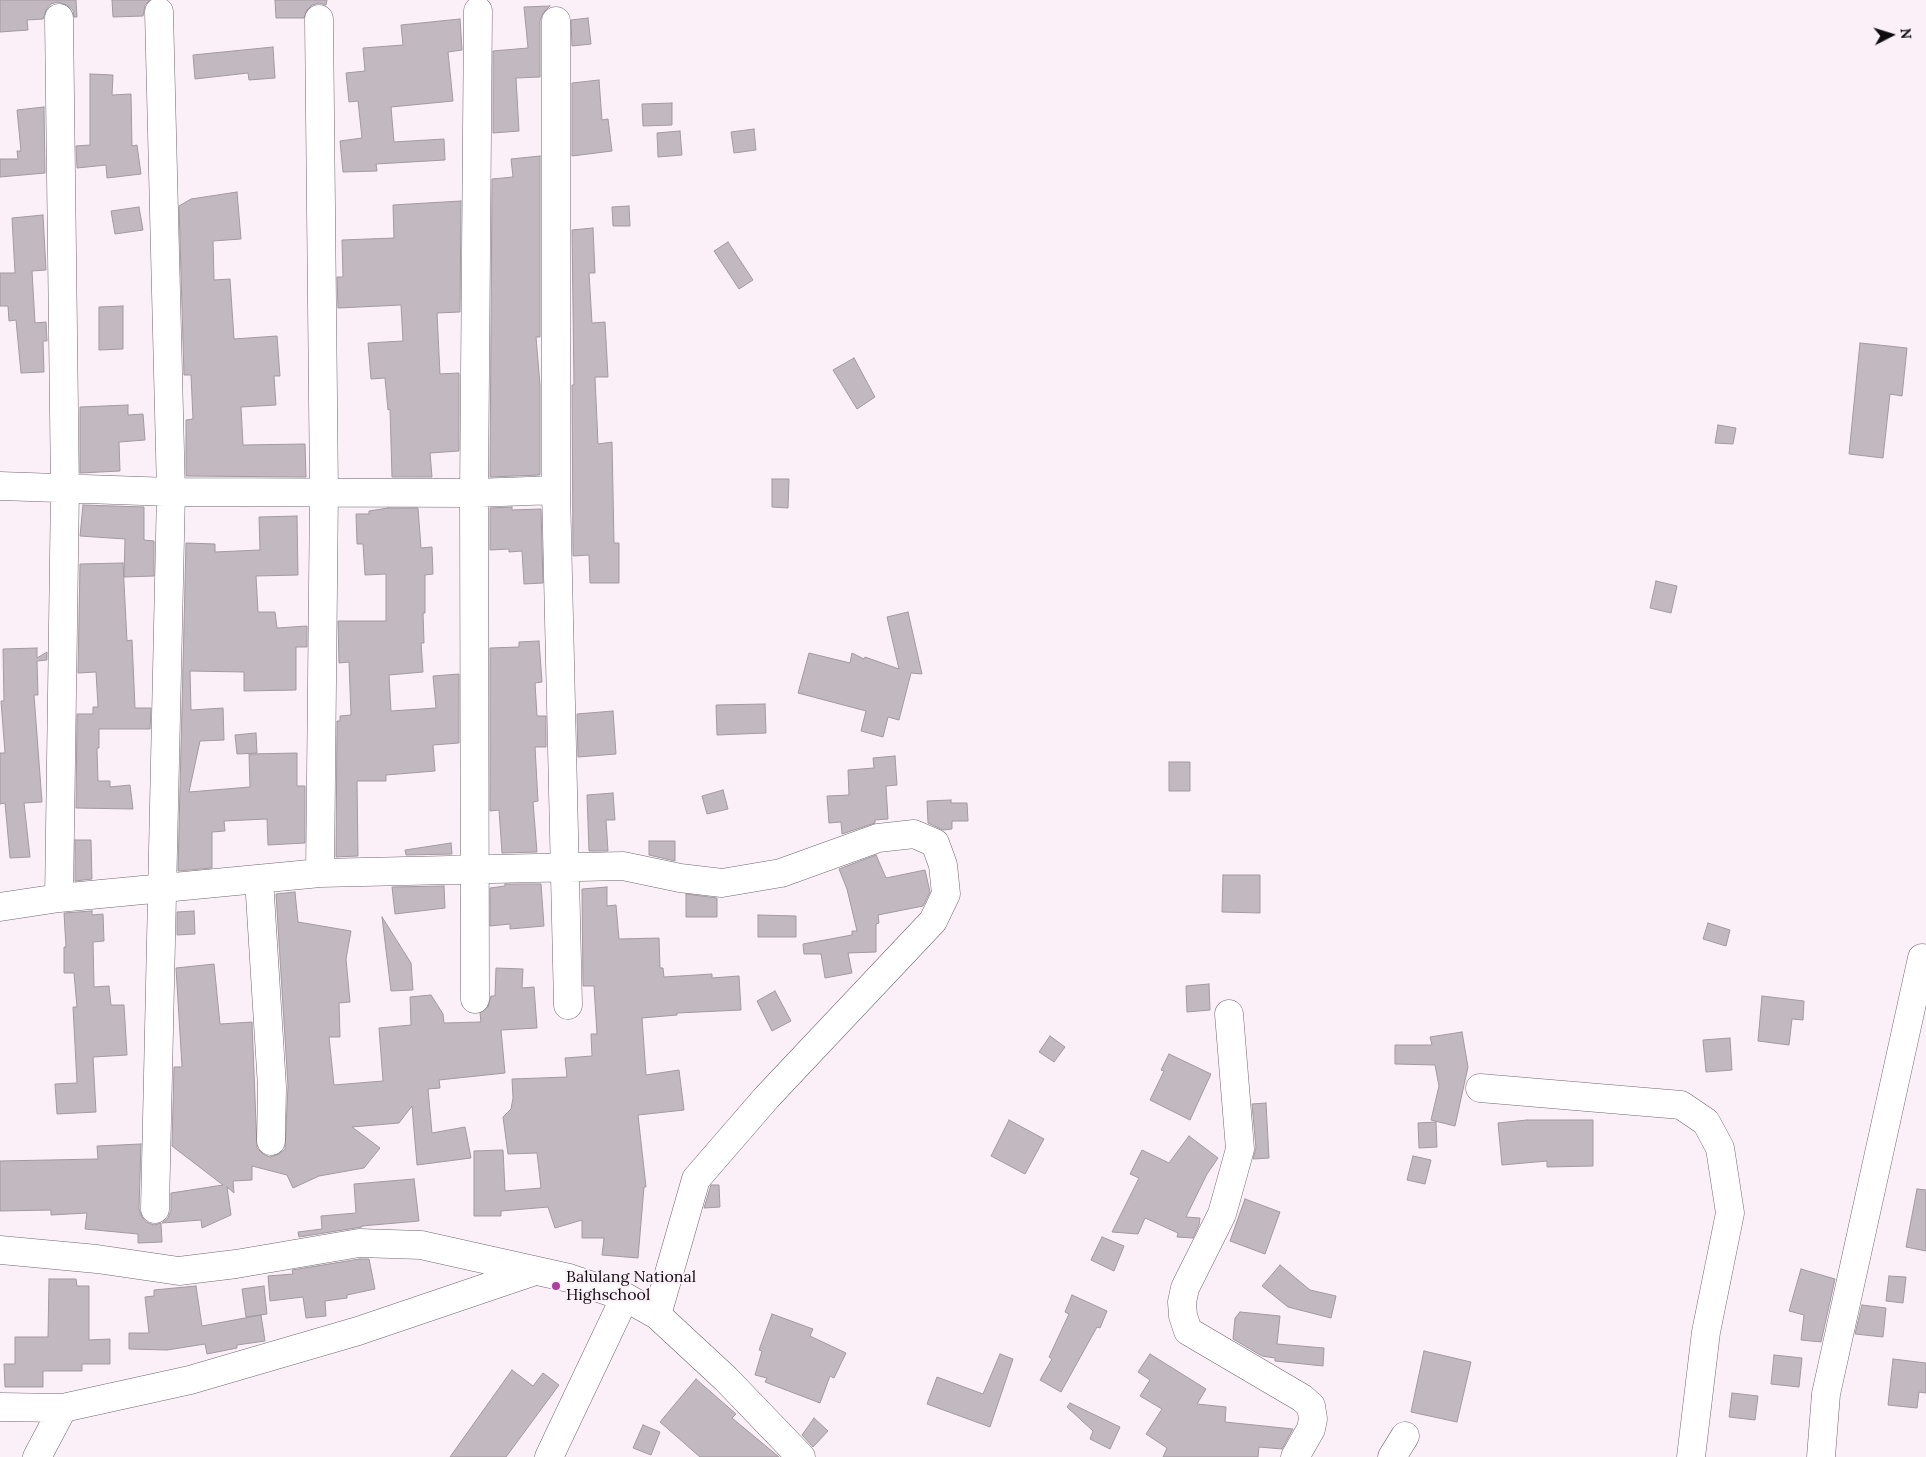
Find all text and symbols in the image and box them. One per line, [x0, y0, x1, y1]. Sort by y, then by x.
north arrow [1866, 10, 1916, 60]
text: N [1897, 28, 1915, 40]
place label: Balulang National Highschool [566, 1267, 696, 1305]
marker: Balulang National Highschool [550, 1280, 562, 1292]

